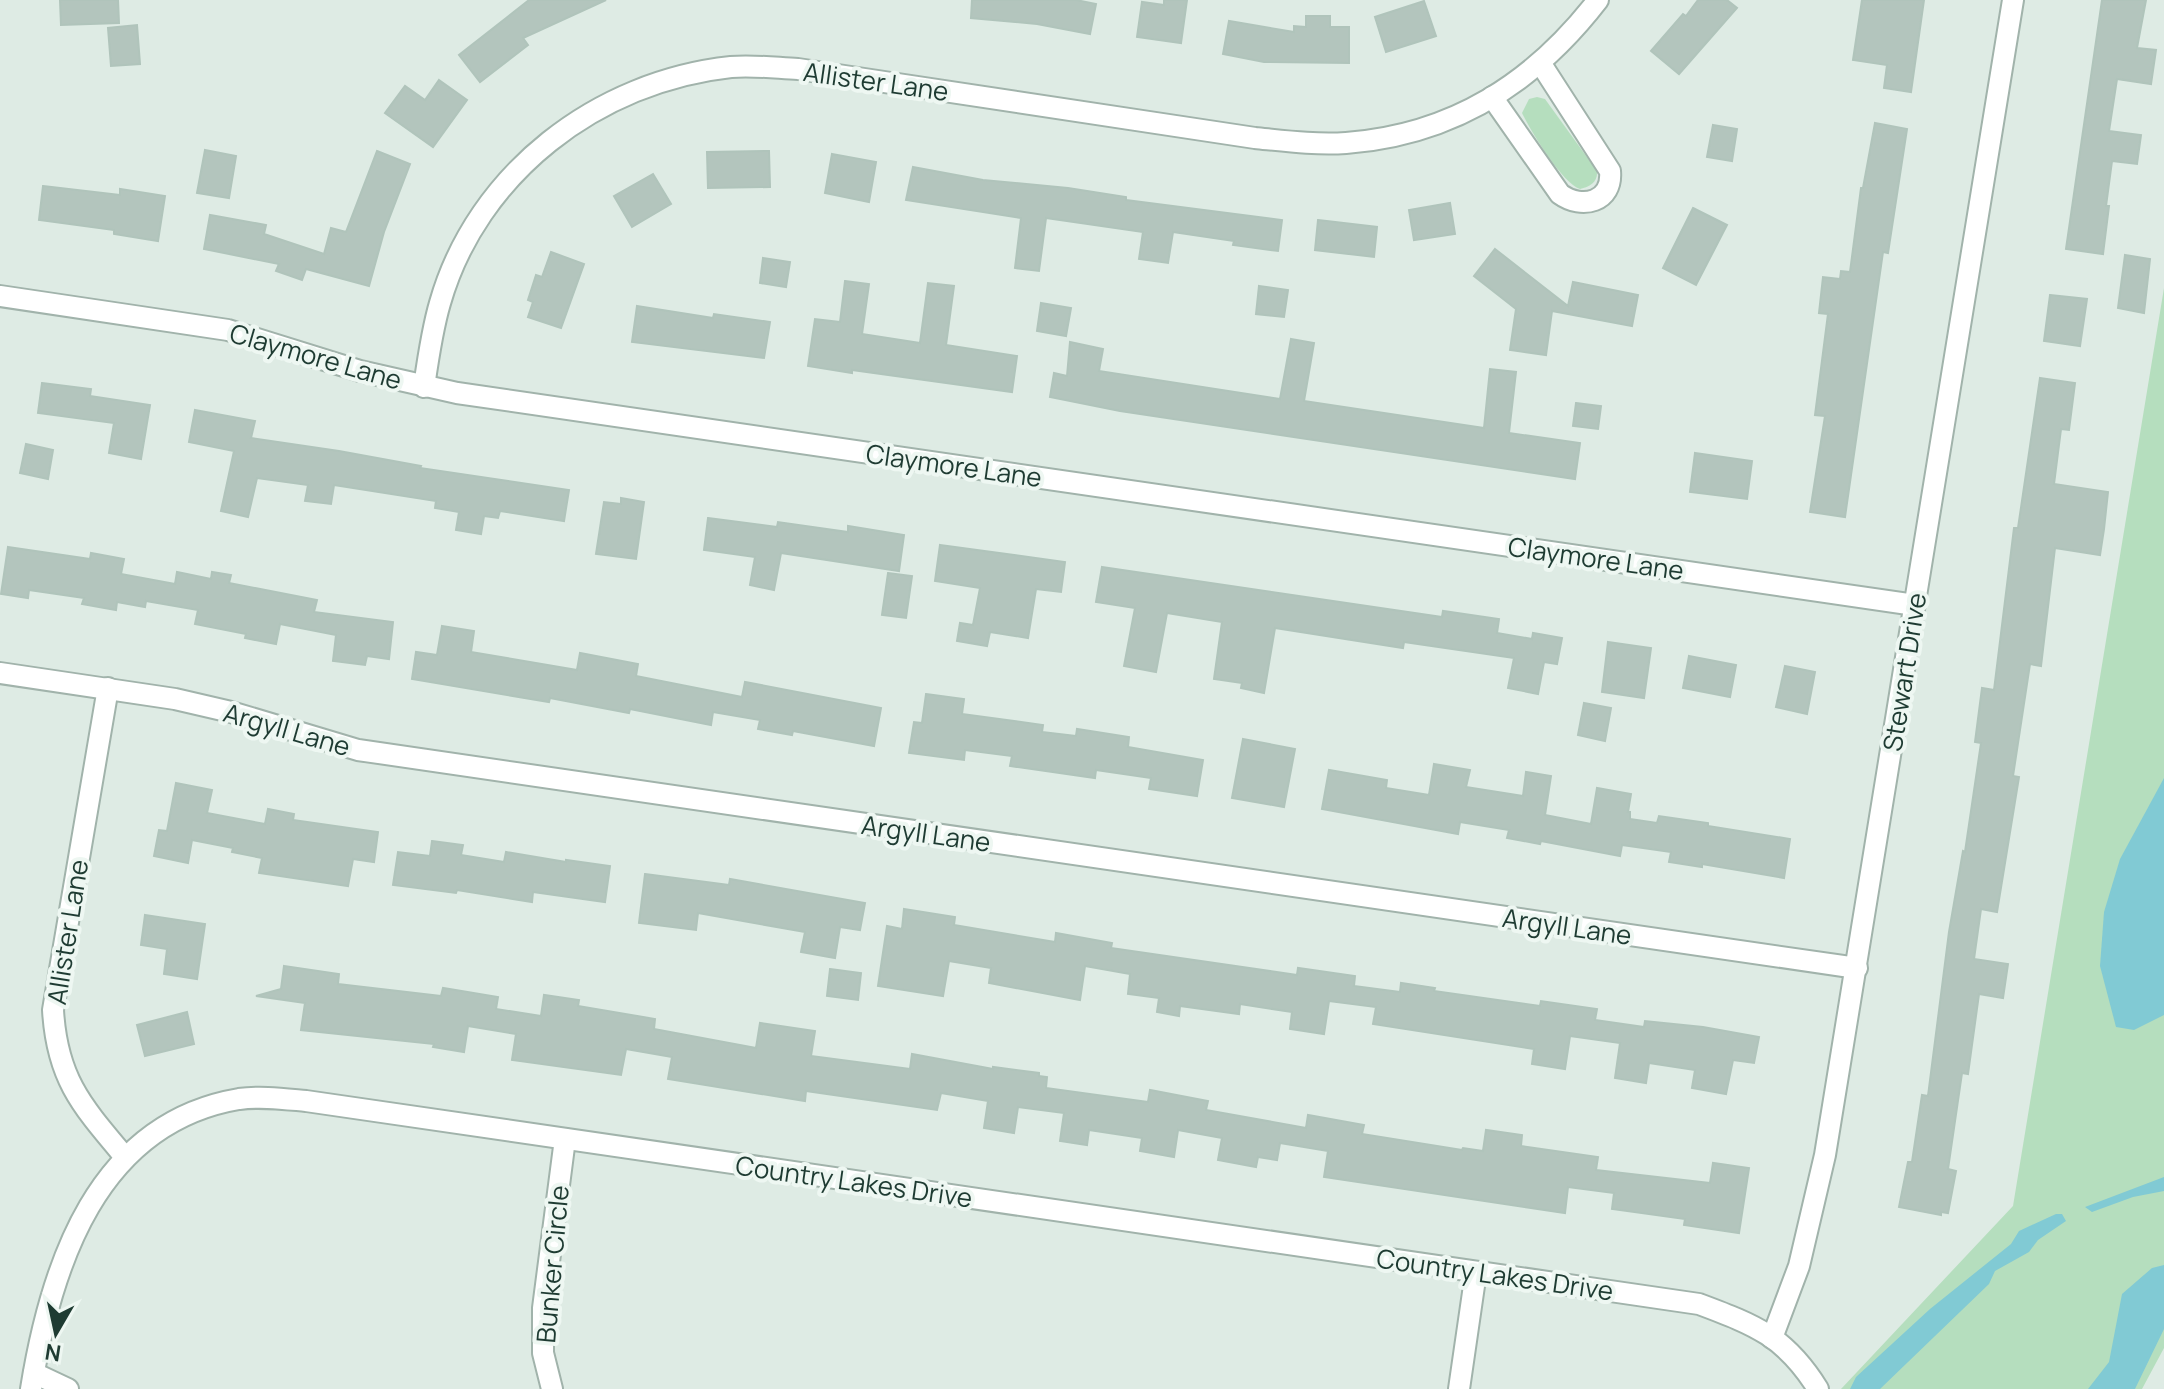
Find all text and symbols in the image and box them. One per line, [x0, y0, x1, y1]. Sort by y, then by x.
street label: Allister Lane [801, 53, 951, 109]
street label: Claymore Lane [226, 314, 406, 398]
street label: Claymore Lane [864, 435, 1044, 495]
street label: Claymore Lane [1506, 528, 1686, 588]
street label: Stewart Drive [1874, 590, 1934, 754]
street label: Argyll Lane [220, 694, 354, 764]
street label: Argyll Lane [859, 806, 993, 860]
street label: Allister Lane [38, 857, 96, 1007]
street label: Argyll Lane [1500, 899, 1634, 953]
street label: Country Lakes Drive [733, 1147, 975, 1215]
street label: Bunker Circle [527, 1184, 577, 1344]
street label: Country Lakes Drive [1374, 1240, 1616, 1308]
north arrow [16, 1293, 96, 1373]
text: N [43, 1337, 63, 1369]

